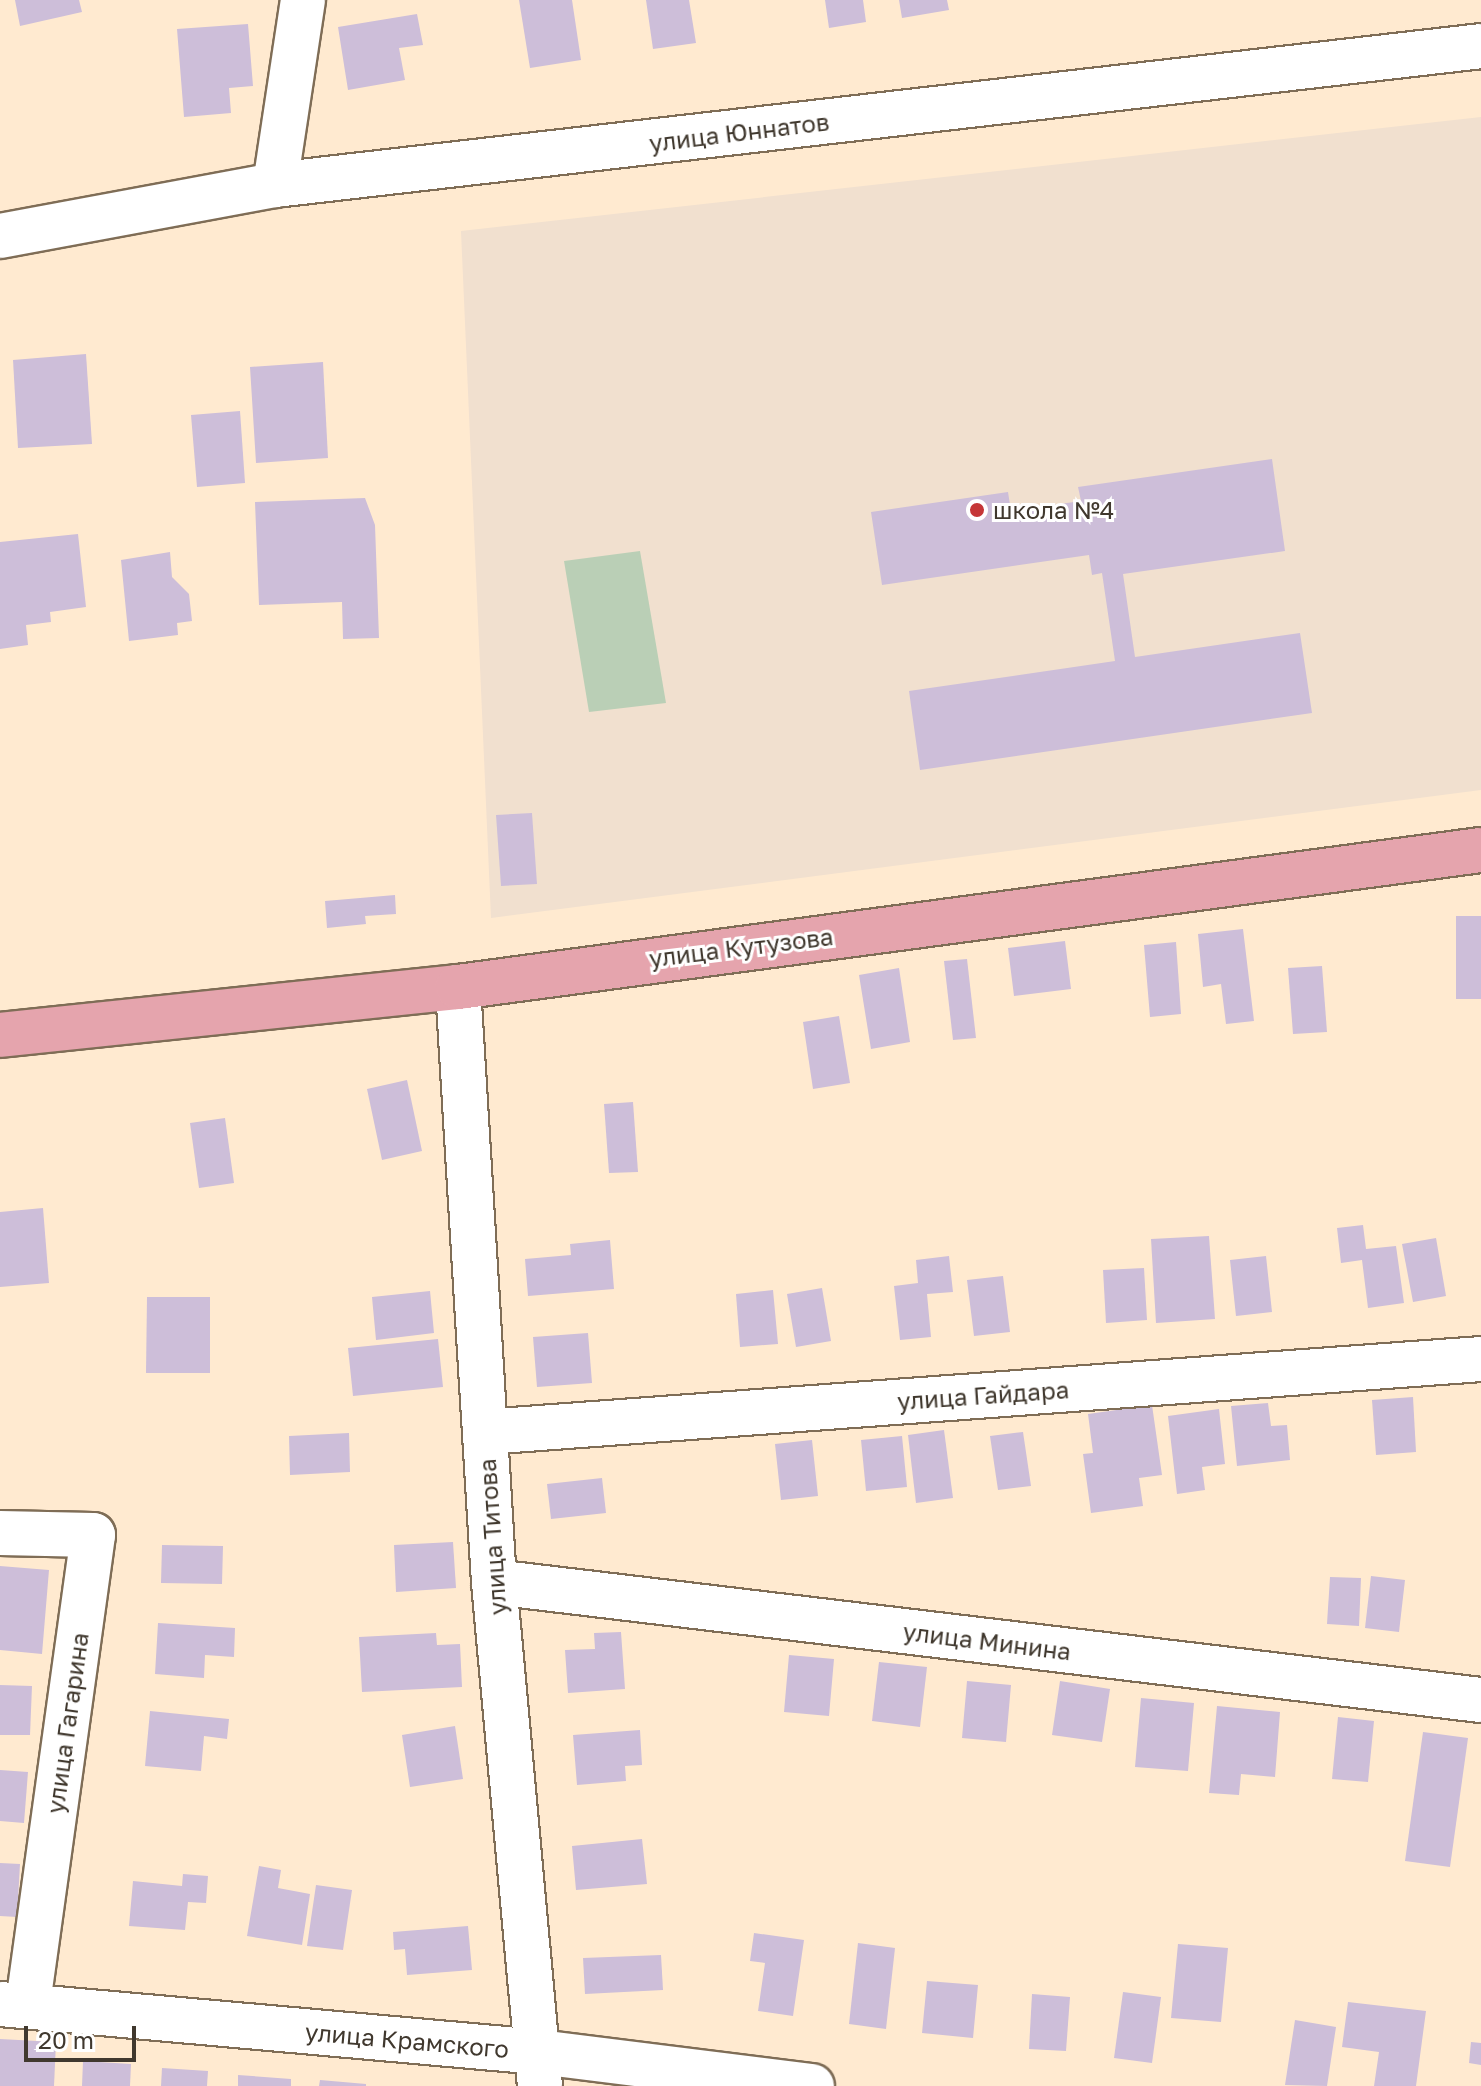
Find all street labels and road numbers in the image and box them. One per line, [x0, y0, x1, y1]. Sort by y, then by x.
street label: улица Юннатов [647, 107, 831, 157]
street label: улица Кутузова [647, 921, 835, 973]
street label: улица Гайдара [896, 1375, 1070, 1415]
street label: улица Титова [472, 1458, 512, 1616]
street label: улица Минина [901, 1616, 1073, 1666]
street label: улица Гагарина [40, 1631, 94, 1815]
street label: улица Крамского [304, 2017, 510, 2063]

